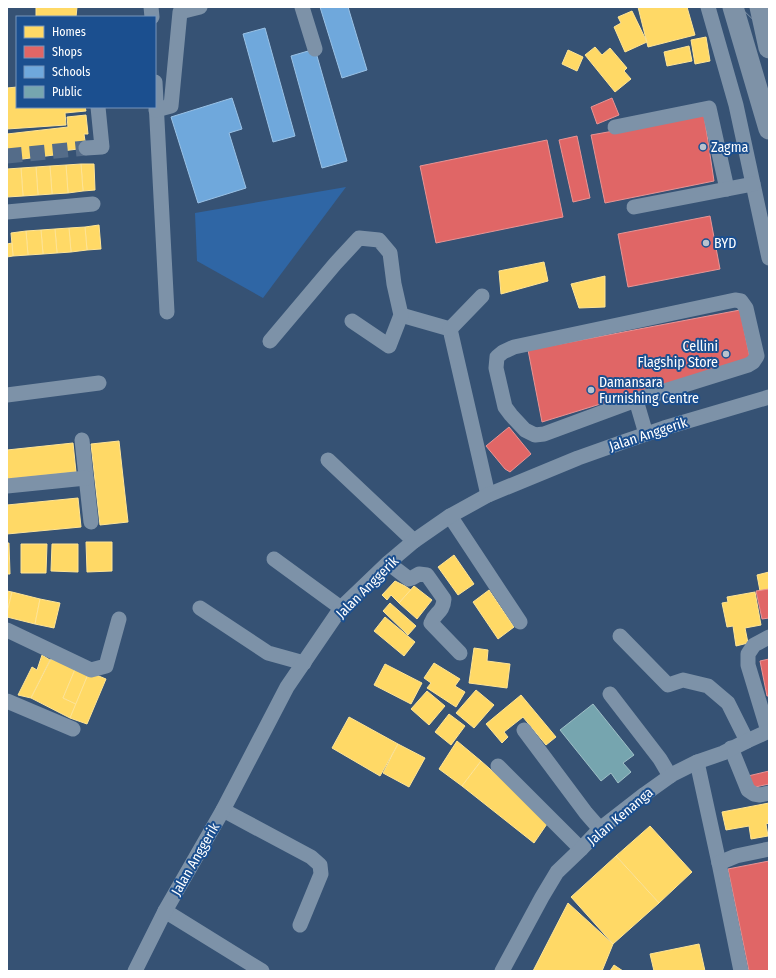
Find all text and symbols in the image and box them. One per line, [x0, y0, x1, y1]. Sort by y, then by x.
legend [16, 16, 156, 108]
text: Homes [52, 25, 86, 39]
text: Shops [52, 45, 82, 59]
text: Schools [52, 65, 90, 79]
text: Public [52, 85, 82, 99]
place label: Zagma [711, 139, 748, 156]
marker: Zagma [698, 142, 708, 152]
place label: BYD [714, 235, 736, 252]
marker: BYD [701, 238, 711, 248]
place label: Cellini Flagship Store [637, 338, 718, 371]
marker: Cellini Flagship Store [721, 349, 731, 359]
place label: Damansara Furnishing Centre [599, 374, 699, 407]
marker: Damansara Furnishing Centre [586, 385, 596, 395]
street label: Jalan Anggerik [607, 414, 690, 455]
street label: Jalan Anggerik [333, 552, 402, 622]
street label: Jalan Kenanga [584, 784, 657, 849]
street label: Jalan Anggerik [168, 819, 223, 899]

